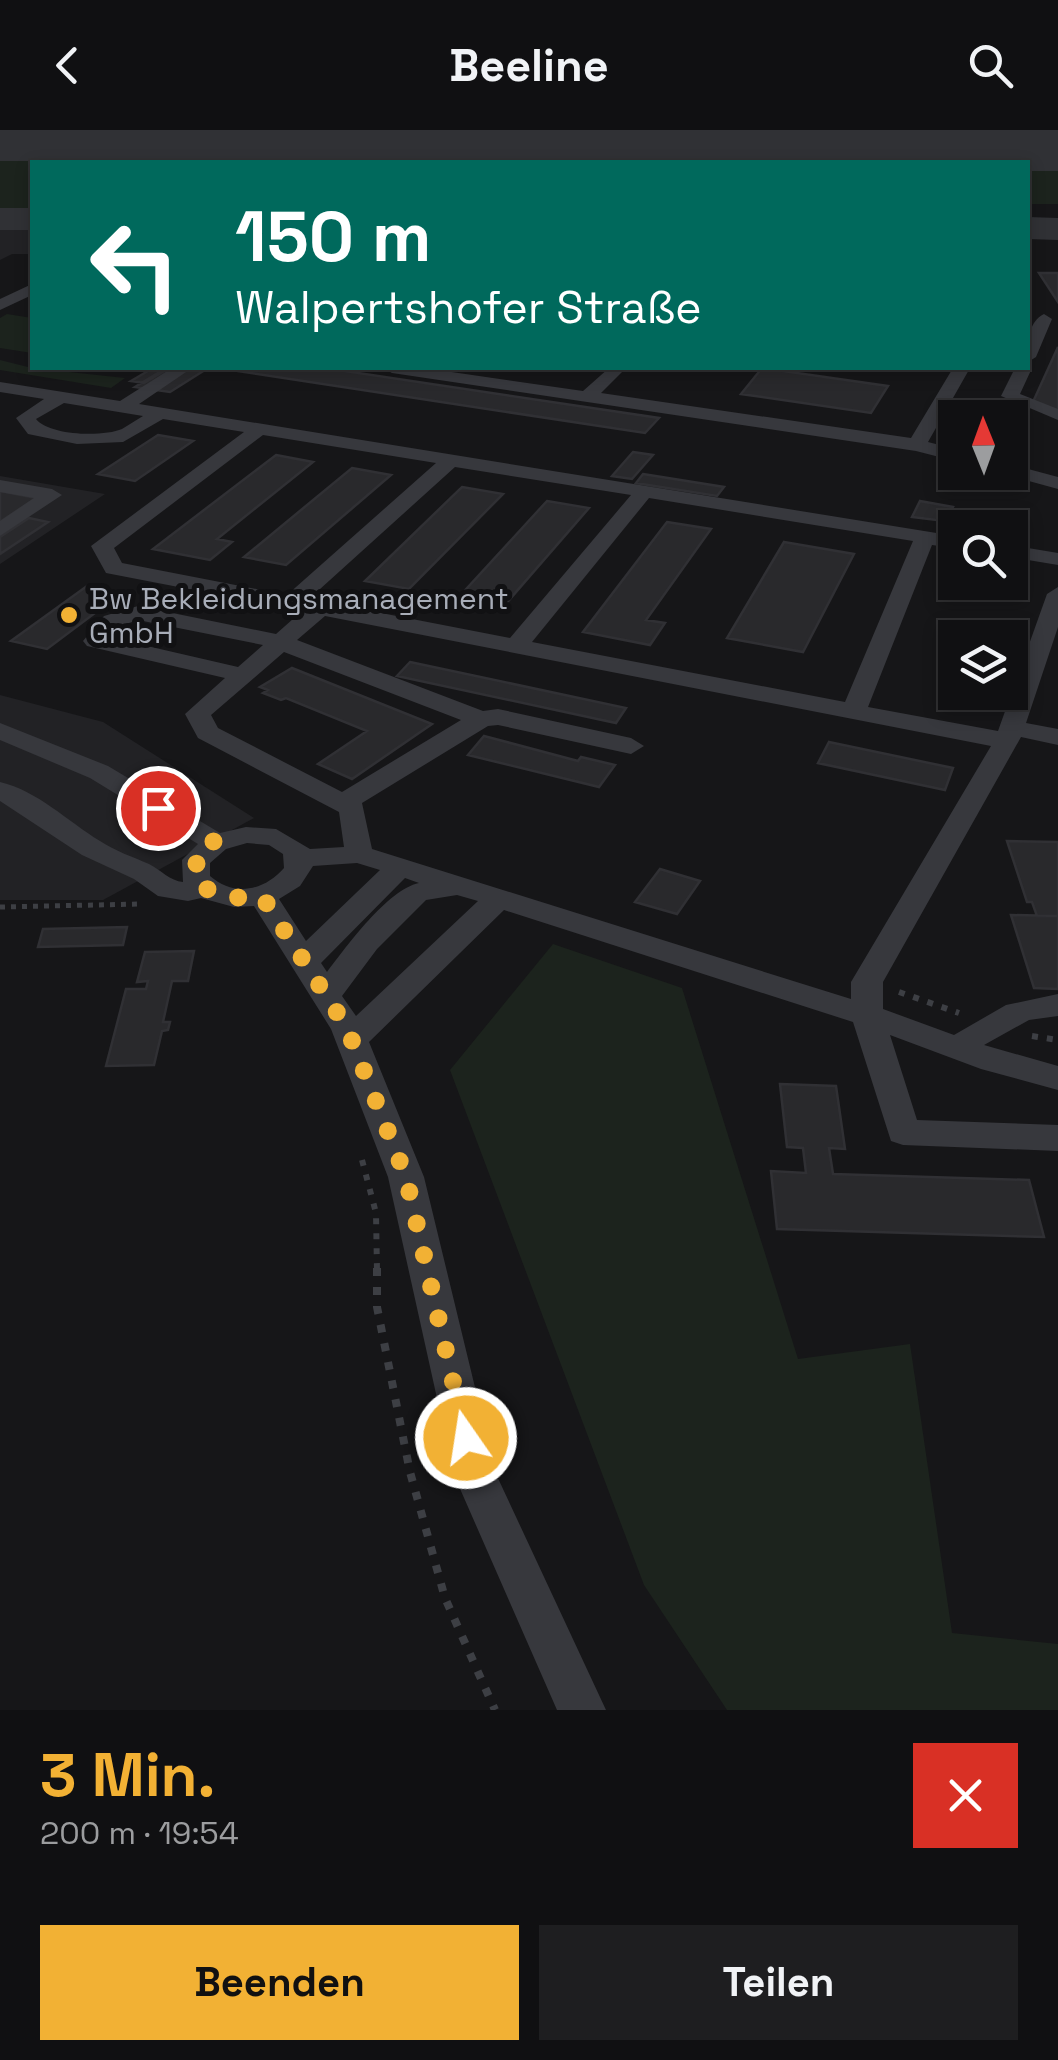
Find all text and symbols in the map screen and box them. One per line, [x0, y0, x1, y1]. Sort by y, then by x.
text: Beeline [449, 37, 609, 94]
icon: back [40, 38, 95, 93]
icon: search [963, 38, 1018, 93]
text: 150 m [235, 192, 432, 281]
icon: left [70, 200, 200, 330]
text: Walpertshofer Straße [235, 279, 702, 336]
north arrow [938, 400, 1028, 490]
map controls [938, 400, 1028, 710]
button: search [938, 510, 1028, 600]
place label: Bw Bekleidungsmanagement GmbH [89, 579, 509, 652]
marker: Bw Bekleidungsmanagement GmbH [58, 604, 80, 626]
button: layers [938, 620, 1028, 710]
pin [116, 766, 201, 851]
icon: arrive [131, 781, 186, 836]
position arrow [414, 1386, 518, 1490]
text: 3 Min. [40, 1737, 215, 1814]
button: close [913, 1743, 1018, 1848]
text: 200 m · 19:54 [40, 1813, 239, 1853]
button: Beenden [40, 1925, 519, 2040]
button: Teilen [539, 1925, 1018, 2040]

